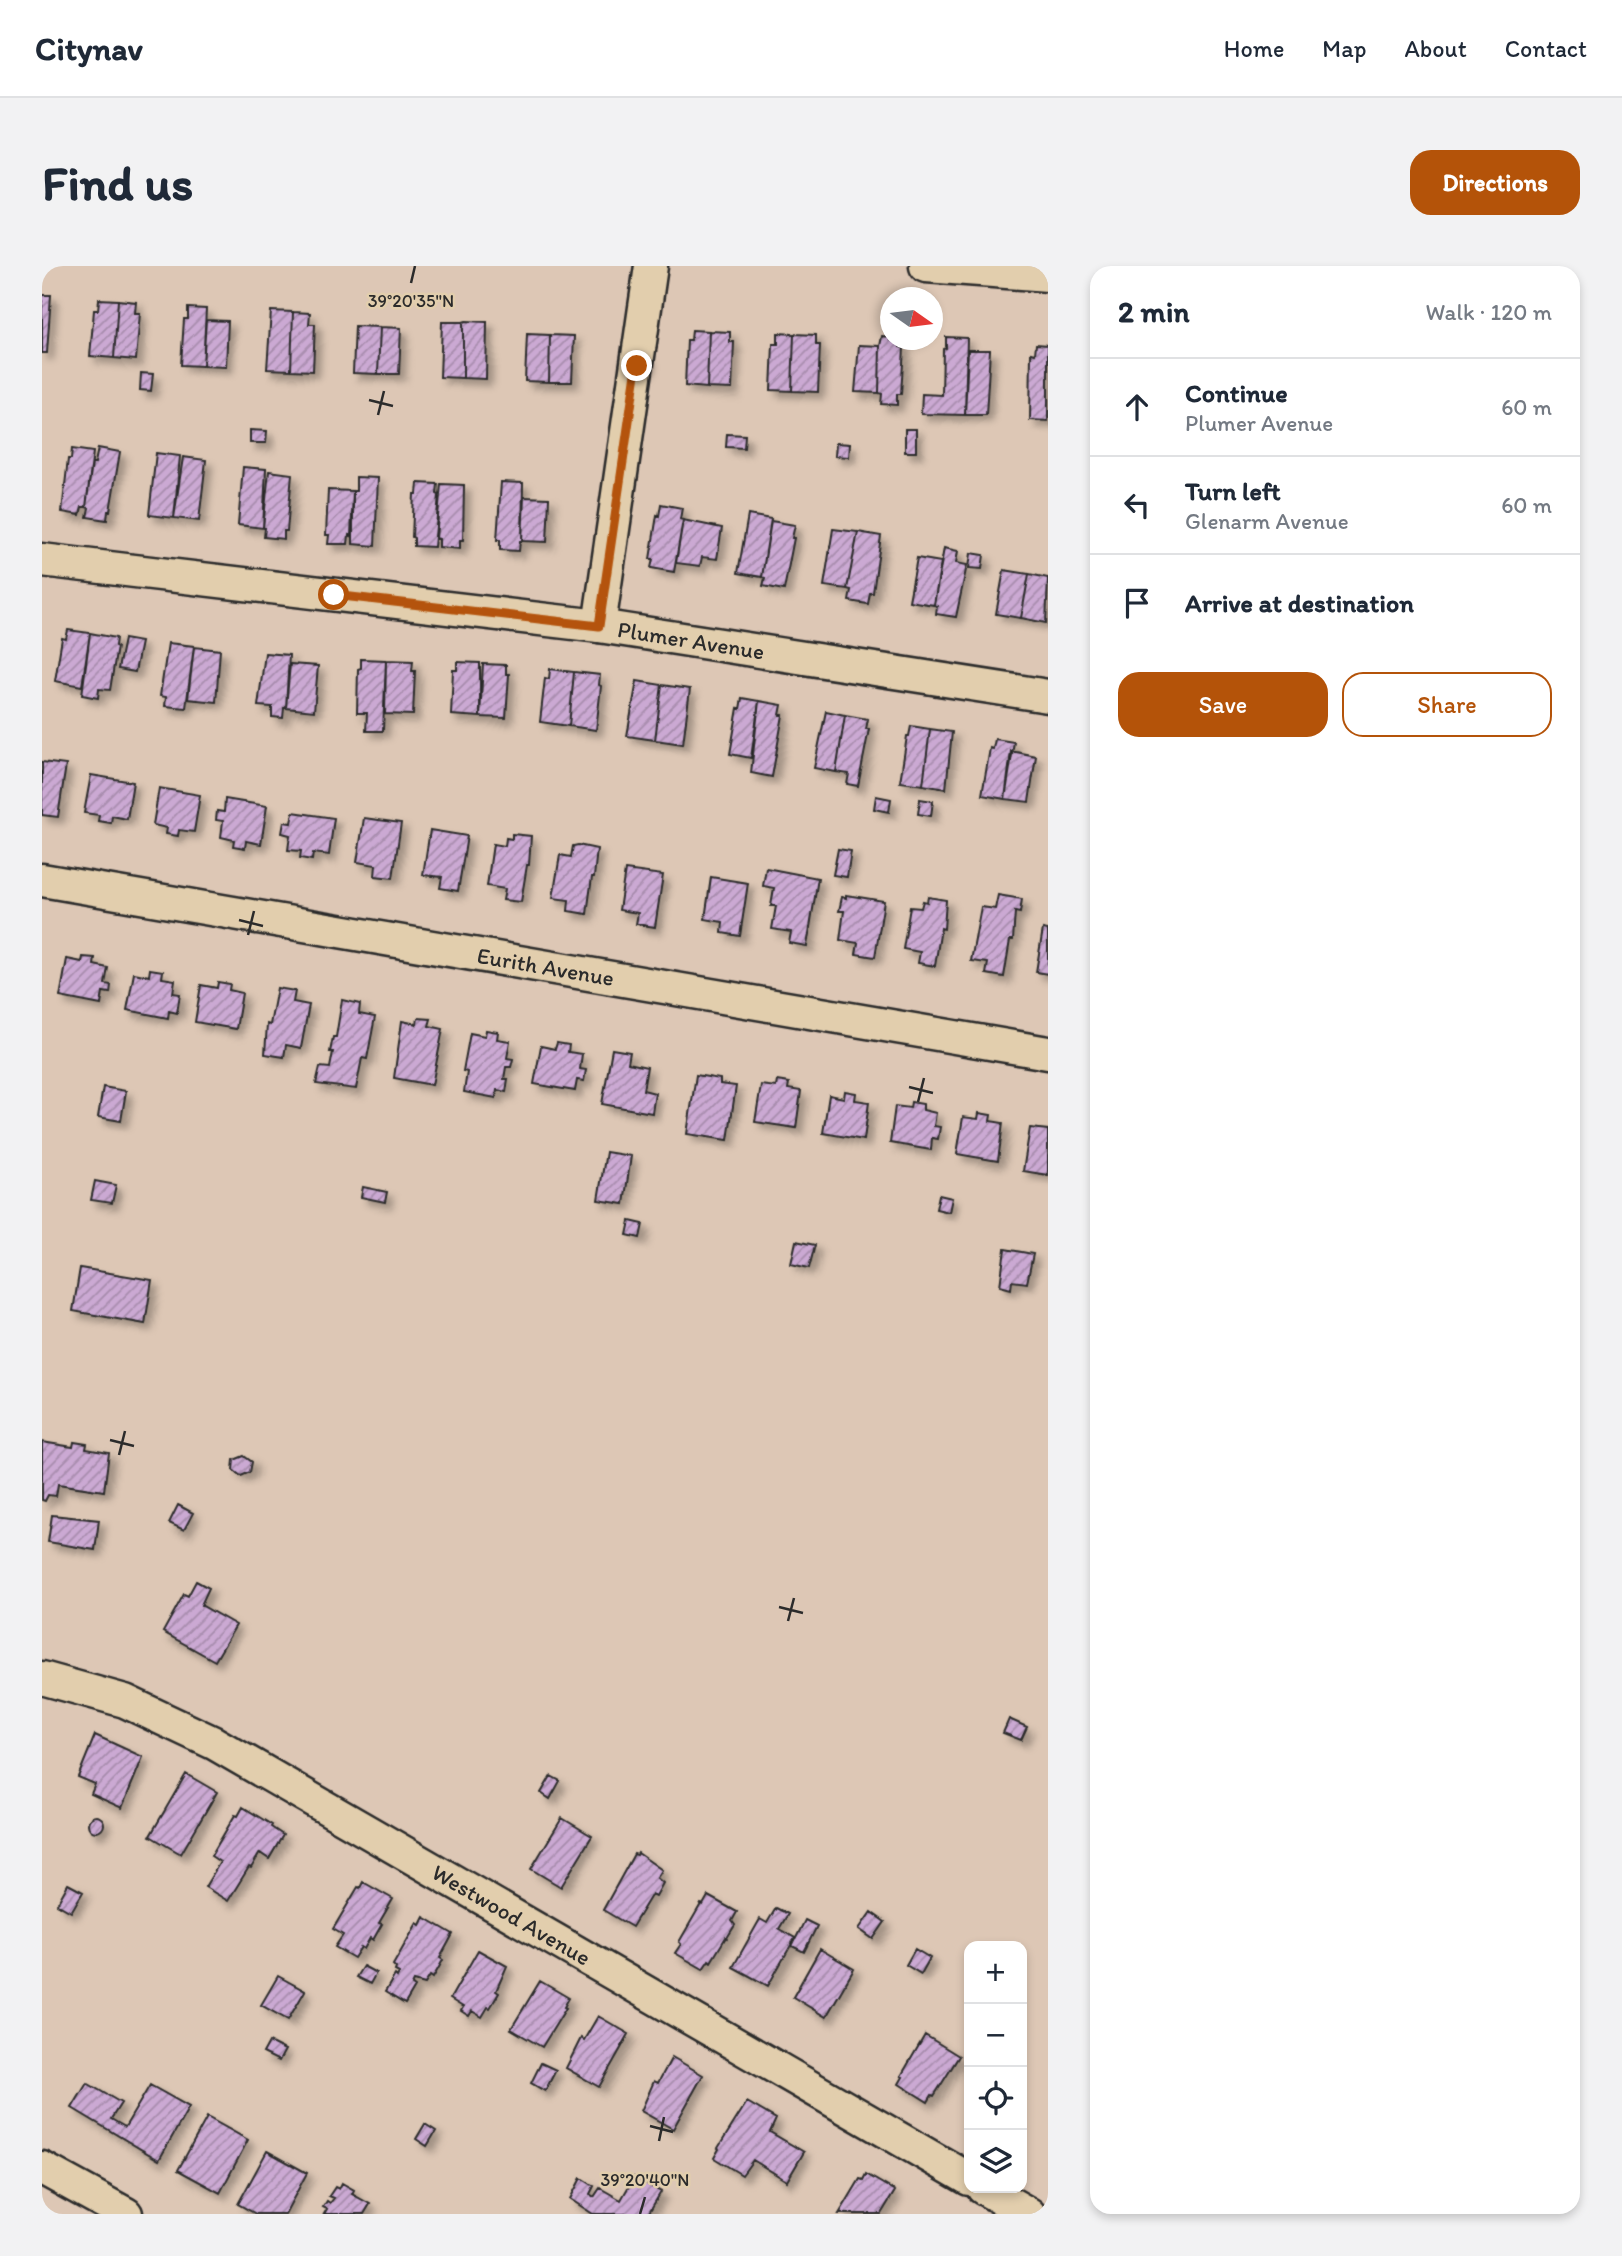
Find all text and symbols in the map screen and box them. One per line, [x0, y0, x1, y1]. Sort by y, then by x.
text: Citynav [35, 29, 143, 68]
text: Home [1224, 34, 1284, 63]
text: Map [1322, 34, 1366, 63]
text: About [1404, 34, 1467, 63]
text: Contact [1505, 34, 1587, 63]
button: Directions [1410, 150, 1580, 215]
text: Find us [42, 153, 193, 212]
north arrow [880, 287, 943, 350]
text: 39°20'35"N [368, 290, 454, 312]
text: 2 min [1118, 293, 1189, 330]
text: Walk · 120 m [1426, 298, 1552, 326]
route end [621, 350, 652, 381]
text: Continue [1185, 377, 1288, 409]
icon: ahead [1118, 388, 1156, 426]
text: 60 m [1501, 393, 1552, 421]
text: Plumer Avenue [1185, 409, 1333, 437]
text: Turn left [1185, 475, 1281, 507]
icon: left [1118, 486, 1156, 524]
text: 60 m [1501, 491, 1552, 519]
text: Glenarm Avenue [1185, 507, 1349, 535]
route start [318, 579, 349, 610]
icon: arrive [1118, 584, 1156, 622]
text: Arrive at destination [1185, 587, 1414, 619]
street label: Plumer Avenue [616, 615, 766, 666]
button: Save [1118, 672, 1328, 737]
button: Share [1342, 672, 1552, 737]
street label: Eurith Avenue [475, 941, 616, 992]
street label: Westwood Avenue [427, 1858, 596, 1972]
map controls [964, 1941, 1027, 2193]
button: + [964, 1941, 1027, 2004]
button: − [964, 2004, 1027, 2067]
button: locate [964, 2067, 1027, 2130]
button: layers [964, 2130, 1027, 2193]
text: 39°20'40"N [600, 2169, 690, 2191]

